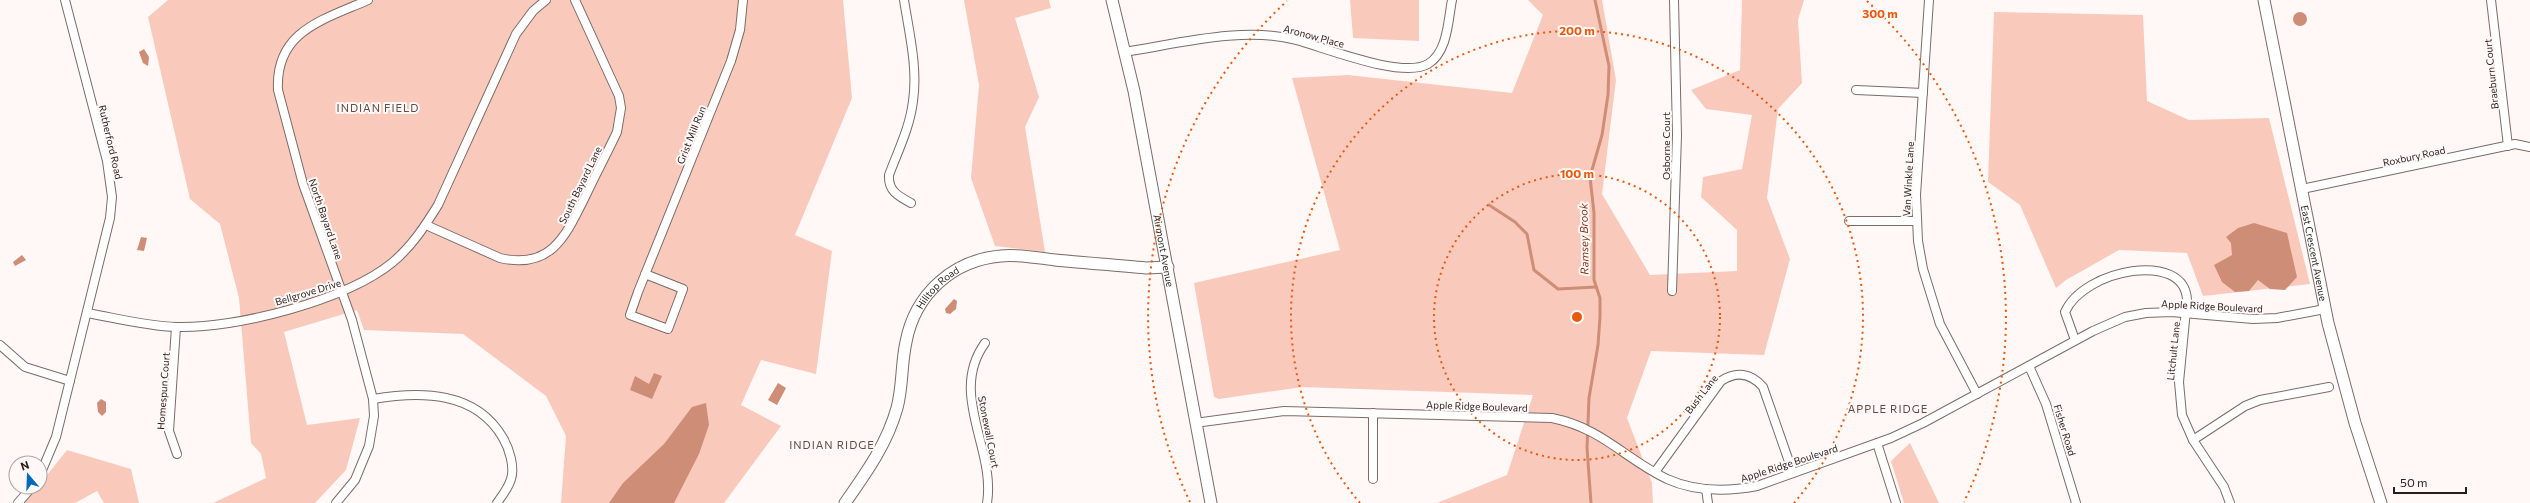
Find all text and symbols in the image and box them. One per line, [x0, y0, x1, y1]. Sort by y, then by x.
text: 300 m [1862, 6, 1898, 20]
street label: Aronow Place [1282, 22, 1346, 50]
text: 200 m [1559, 23, 1595, 37]
street label: Braeburn Court [2481, 38, 2501, 110]
district label: INDIAN FIELD [337, 101, 419, 114]
street label: Rutherford Road [97, 104, 125, 181]
street label: Grist Mill Run [674, 104, 708, 166]
street label: Osborne Court [1660, 112, 1672, 180]
street label: Van Winkle Lane [1900, 141, 1916, 217]
street label: Roxbury Road [2382, 143, 2446, 168]
street label: South Bayard Lane [556, 144, 604, 226]
text: 100 m [1560, 166, 1594, 180]
street label: North Bayard Lane [307, 177, 345, 261]
water label: Ramsey Brook [1576, 202, 1591, 275]
street label: East Crescent Avenue [2299, 204, 2330, 302]
street label: Airmont Avenue [1151, 213, 1176, 288]
street label: Hilltop Road [913, 264, 961, 311]
street label: Bellgrove Drive [274, 276, 342, 308]
street label: Apple Ridge Boulevard [2161, 297, 2263, 315]
centre of rings [1570, 310, 1584, 324]
street label: Litchult Lane [2164, 321, 2182, 381]
street label: Homespun Court [154, 352, 172, 430]
street label: Bush Lane [1682, 372, 1720, 416]
street label: Stonewall Court [976, 395, 1002, 469]
street label: Apple Ridge Boulevard [1426, 398, 1528, 414]
district label: APPLE RIDGE [1848, 402, 1928, 415]
street label: Fisher Road [2051, 403, 2079, 457]
district label: INDIAN RIDGE [789, 438, 875, 451]
street label: Apple Ridge Boulevard [1739, 442, 1839, 484]
north arrow [8, 455, 48, 495]
text: N [19, 458, 31, 473]
scale bar [2394, 469, 2466, 495]
text: 50 m [2400, 475, 2428, 489]

